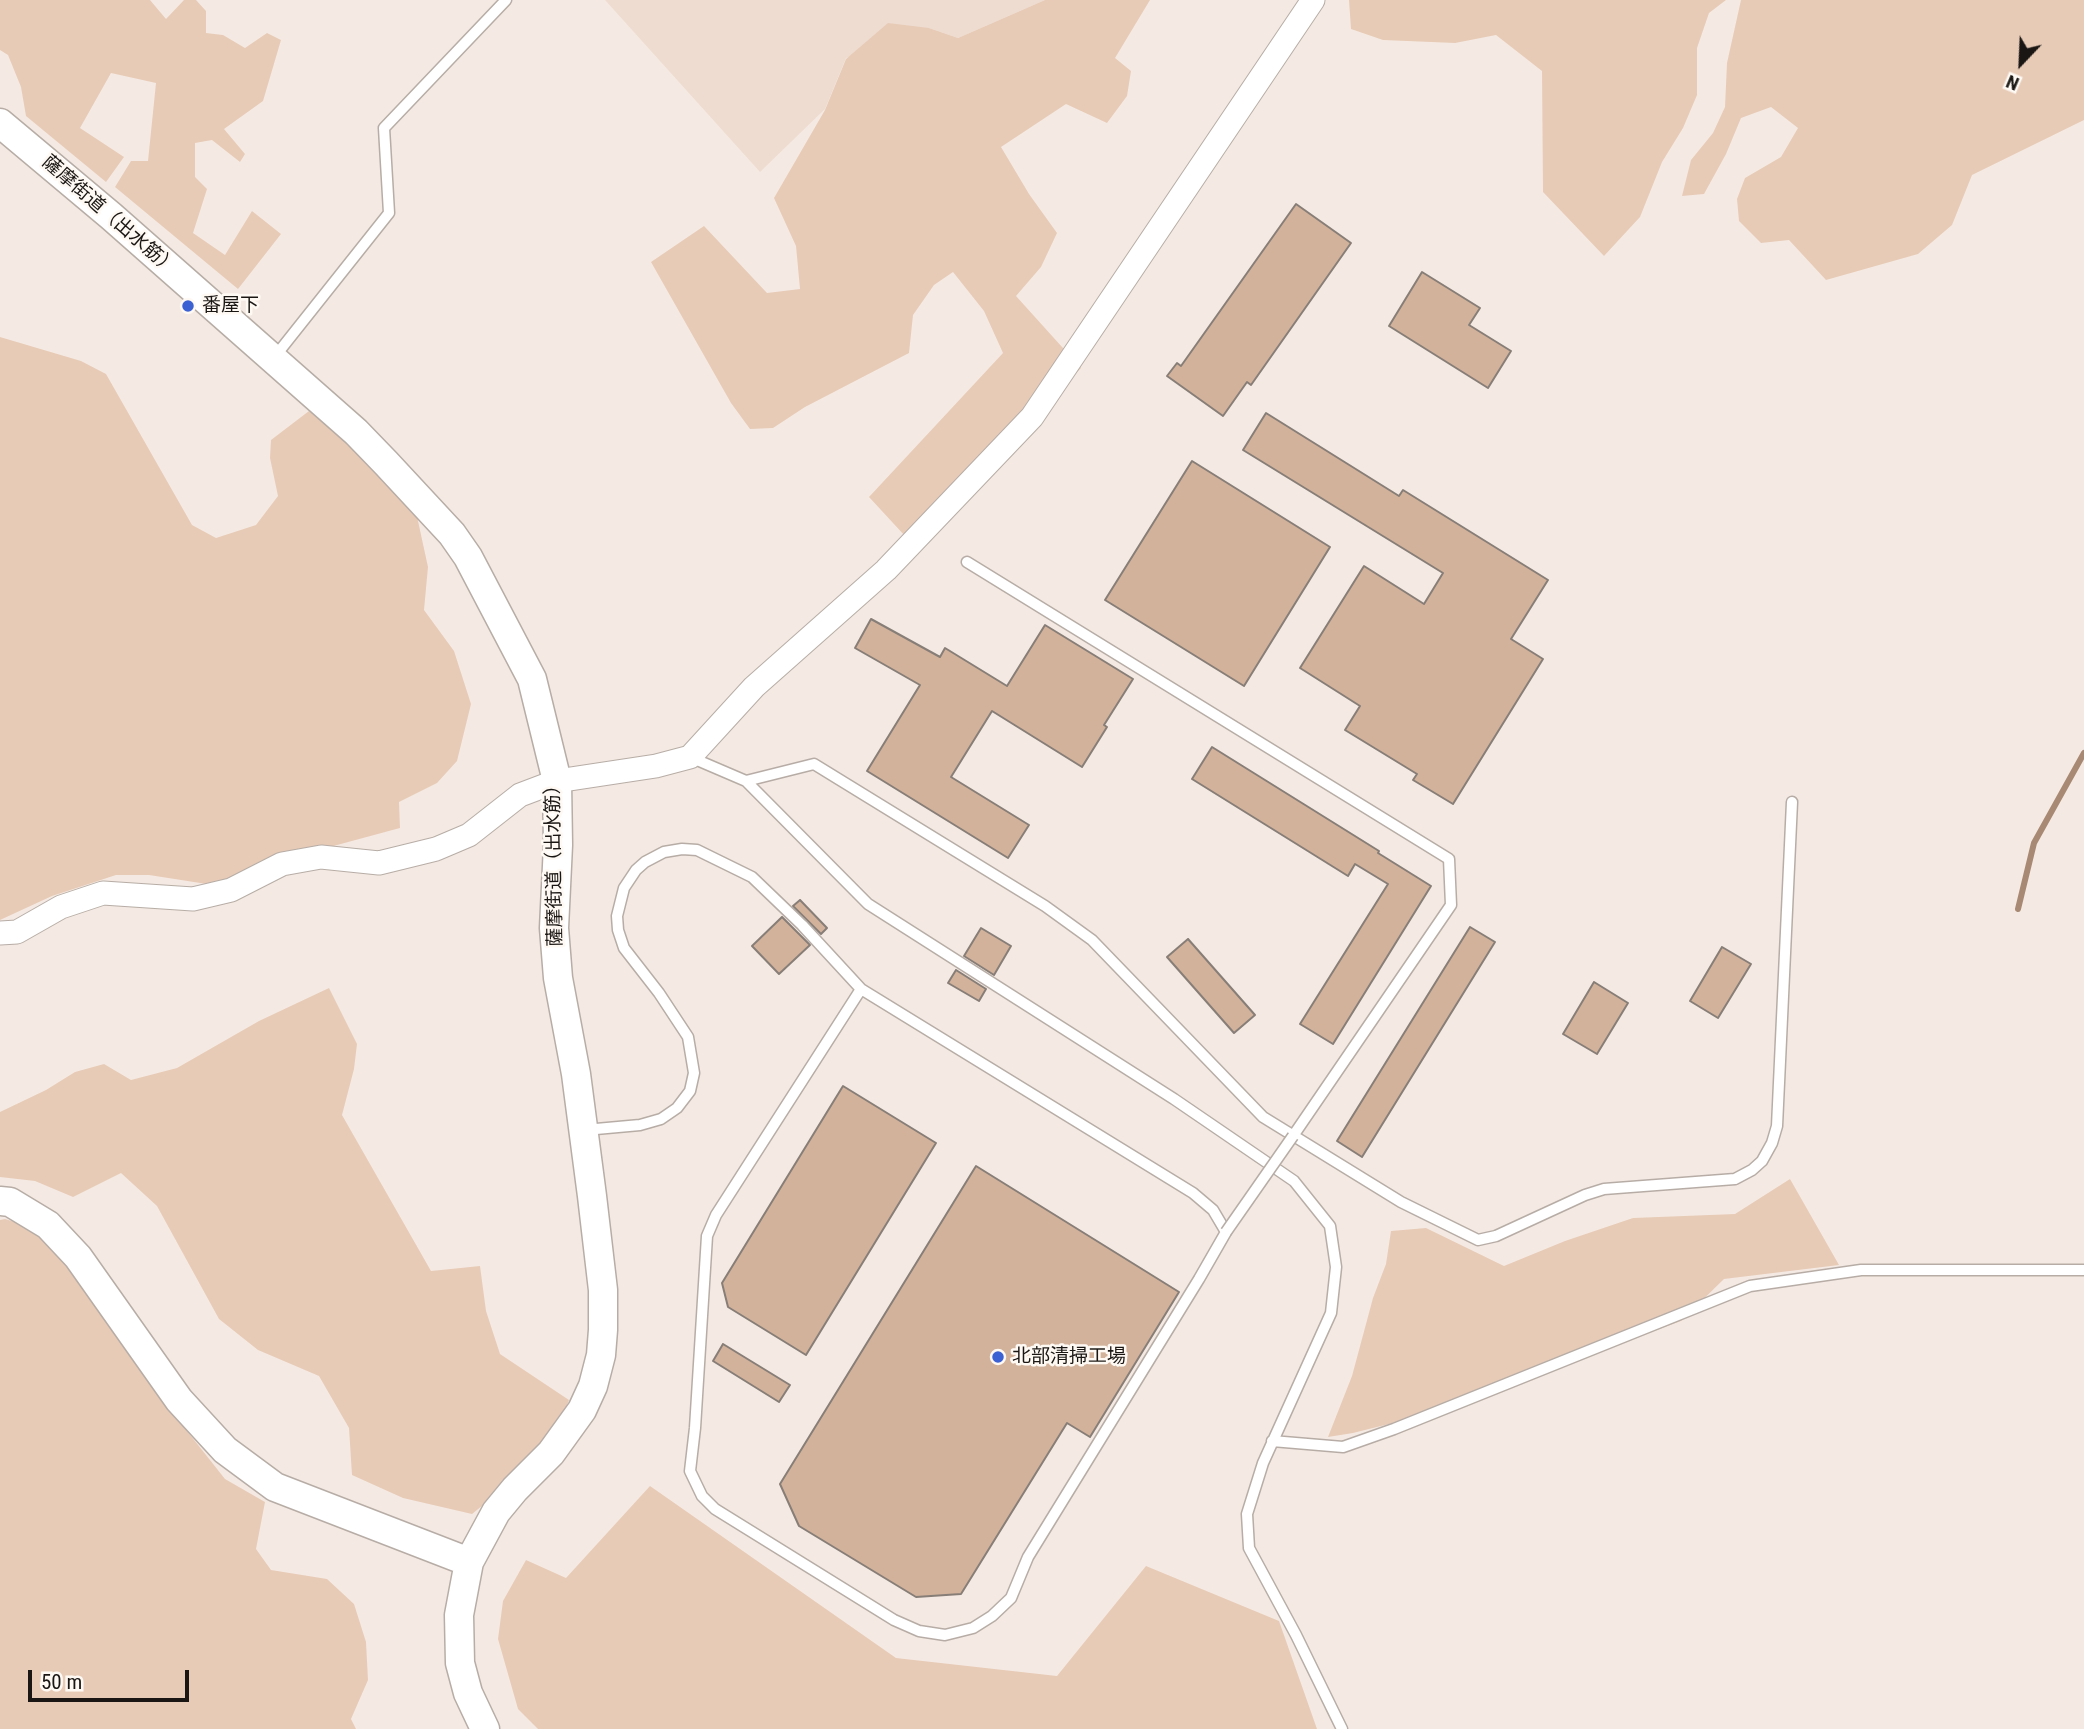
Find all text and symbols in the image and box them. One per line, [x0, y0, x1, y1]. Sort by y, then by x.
north arrow [1986, 28, 2056, 98]
text: N [2003, 70, 2022, 96]
street label: 薩摩街道（出水筋） [37, 151, 181, 281]
place label: 番屋下 [202, 295, 259, 317]
marker: 番屋下 [180, 298, 196, 314]
street label: 薩摩街道（出水筋） [542, 775, 568, 947]
place label: 北部清掃工場 [1012, 1346, 1126, 1368]
marker: 北部清掃工場 [990, 1349, 1006, 1365]
scale bar [32, 1656, 192, 1700]
text: 50 m [41, 1670, 82, 1694]

